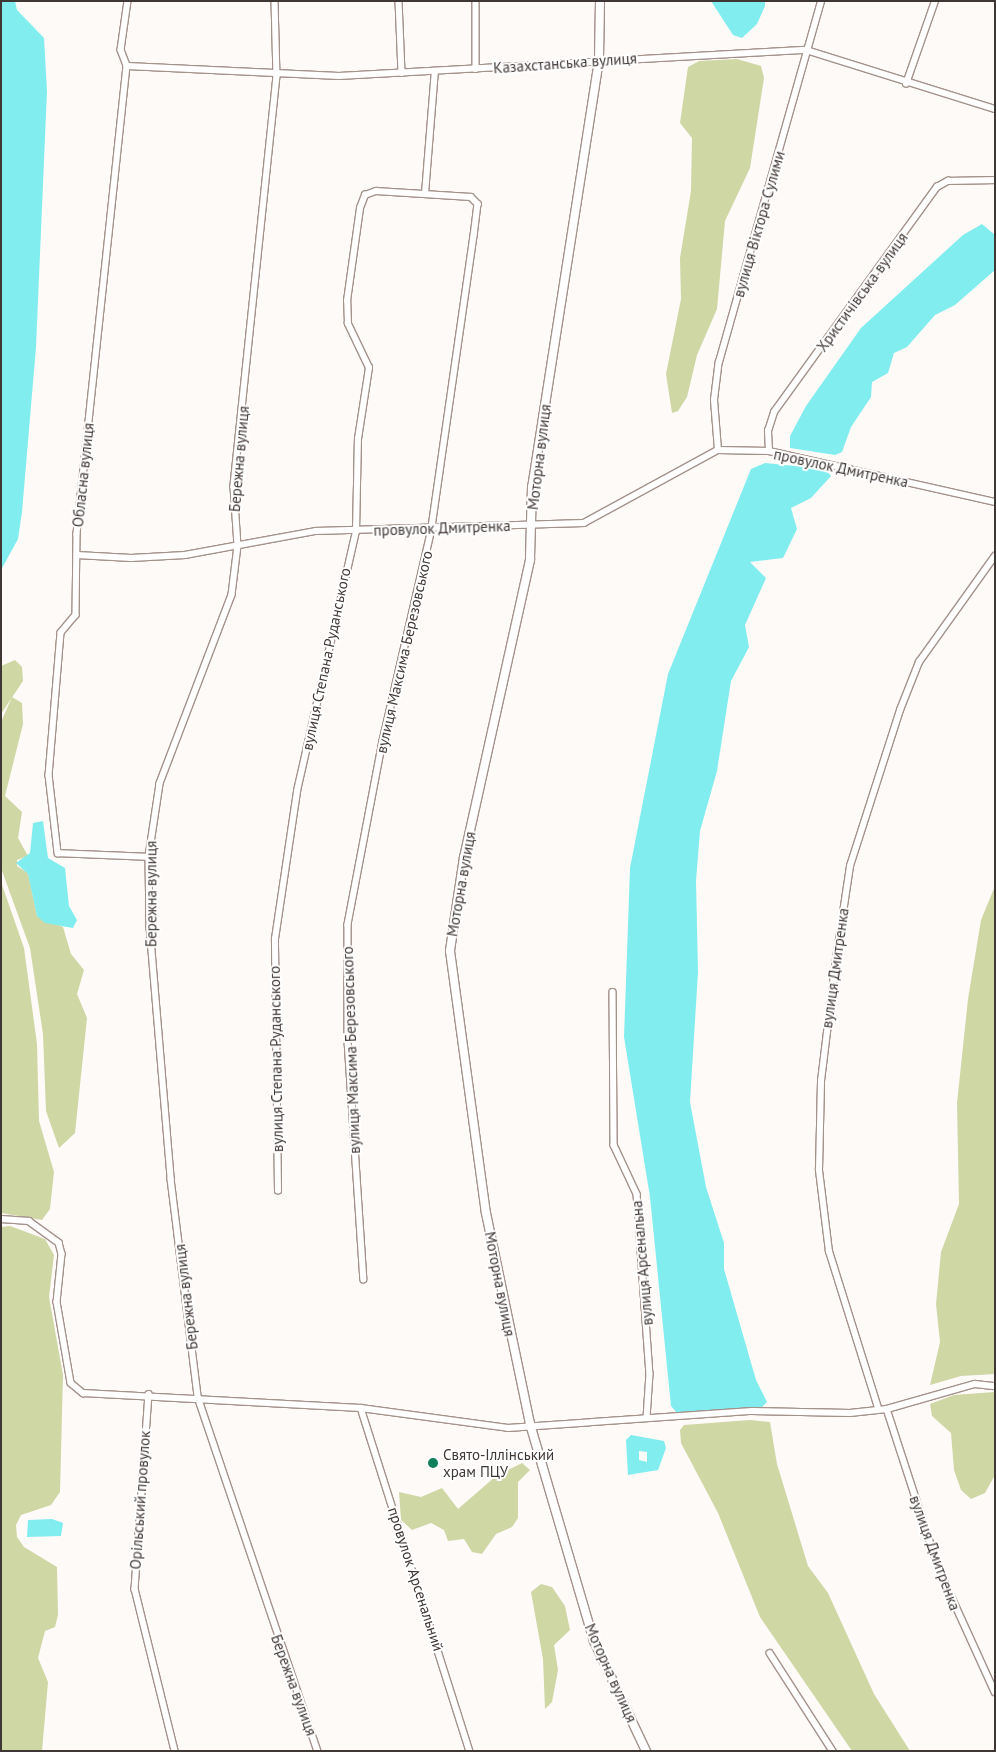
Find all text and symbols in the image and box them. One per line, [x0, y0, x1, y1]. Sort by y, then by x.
street label: Казахстанська вулиця [493, 49, 637, 77]
street label: вулиця Віктора Сулими [729, 149, 789, 299]
street label: Христичівська вулиця [813, 229, 911, 355]
street label: Моторна вулиця [524, 403, 554, 511]
street label: Бережна вулиця [225, 405, 253, 513]
street label: Обласна вулиця [69, 422, 97, 528]
street label: провулок Дмитренка [772, 445, 910, 491]
street label: провулок Дмитренка [373, 517, 511, 539]
street label: вулиця Максима Березовського [372, 549, 436, 755]
street label: вулиця Степана Руданського [298, 566, 354, 752]
street label: Моторна вулиця [443, 830, 479, 938]
street label: Бережна вулиця [142, 841, 160, 947]
street label: вулиця Дмитренка [818, 907, 852, 1029]
street label: вулиця Максима Березовського [338, 946, 364, 1154]
street label: вулиця Степана Руданського [265, 966, 287, 1152]
street label: вулиця Арсенальна [628, 1200, 656, 1326]
street label: Моторна вулиця [481, 1230, 519, 1338]
street label: Бережна вулиця [171, 1243, 201, 1351]
street label: Орільський провулок [126, 1430, 154, 1570]
place label: Свято-Іллінський храм ПЦУ [443, 1445, 554, 1480]
marker: Свято-Іллінський храм ПЦУ [427, 1457, 439, 1469]
street label: вулиця Дмитренка [906, 1493, 964, 1613]
street label: провулок Арсенальний [384, 1505, 448, 1653]
street label: Моторна вулиця [581, 1621, 641, 1725]
street label: Бережна вулиця [267, 1632, 321, 1738]

